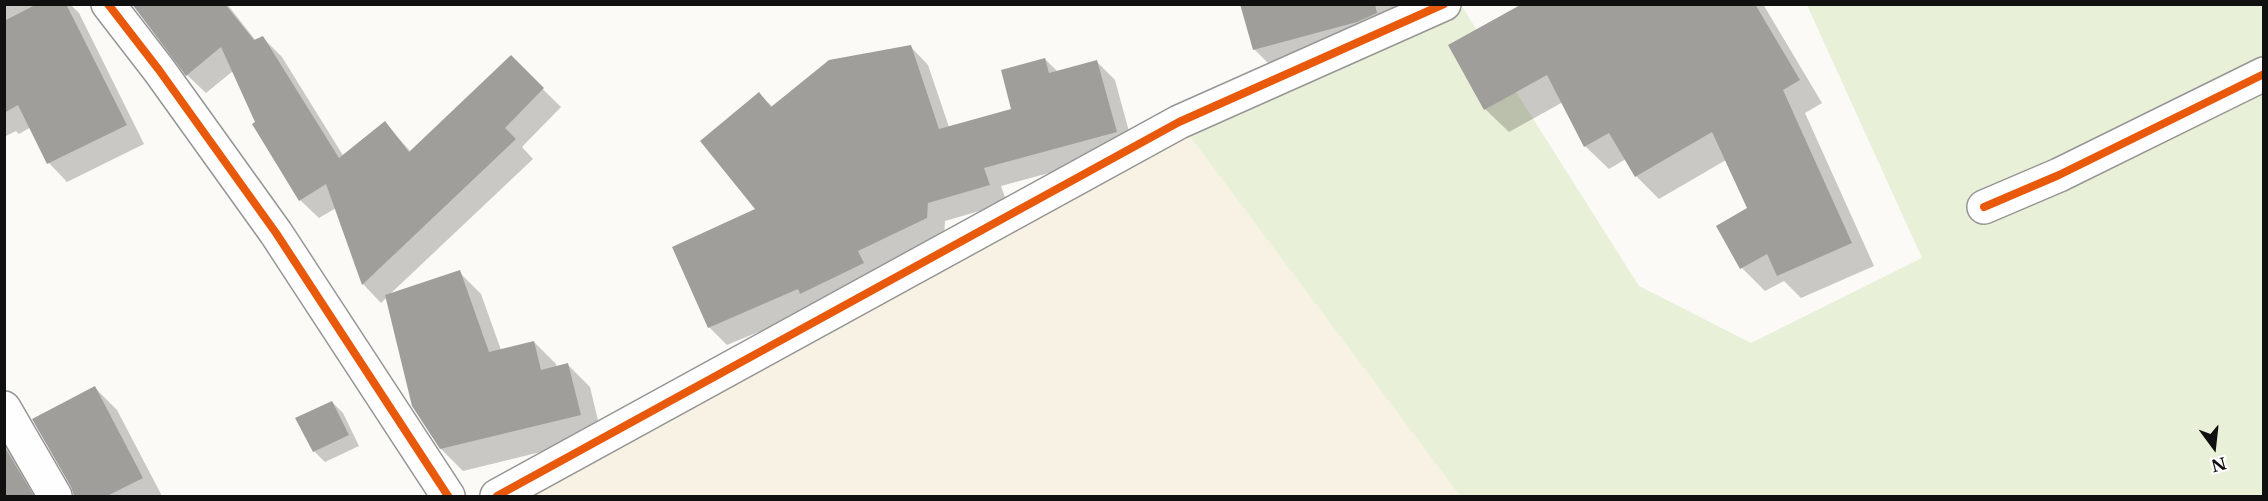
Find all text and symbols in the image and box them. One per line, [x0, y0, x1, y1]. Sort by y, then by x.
north arrow [2184, 417, 2244, 477]
text: N [2209, 453, 2229, 476]

